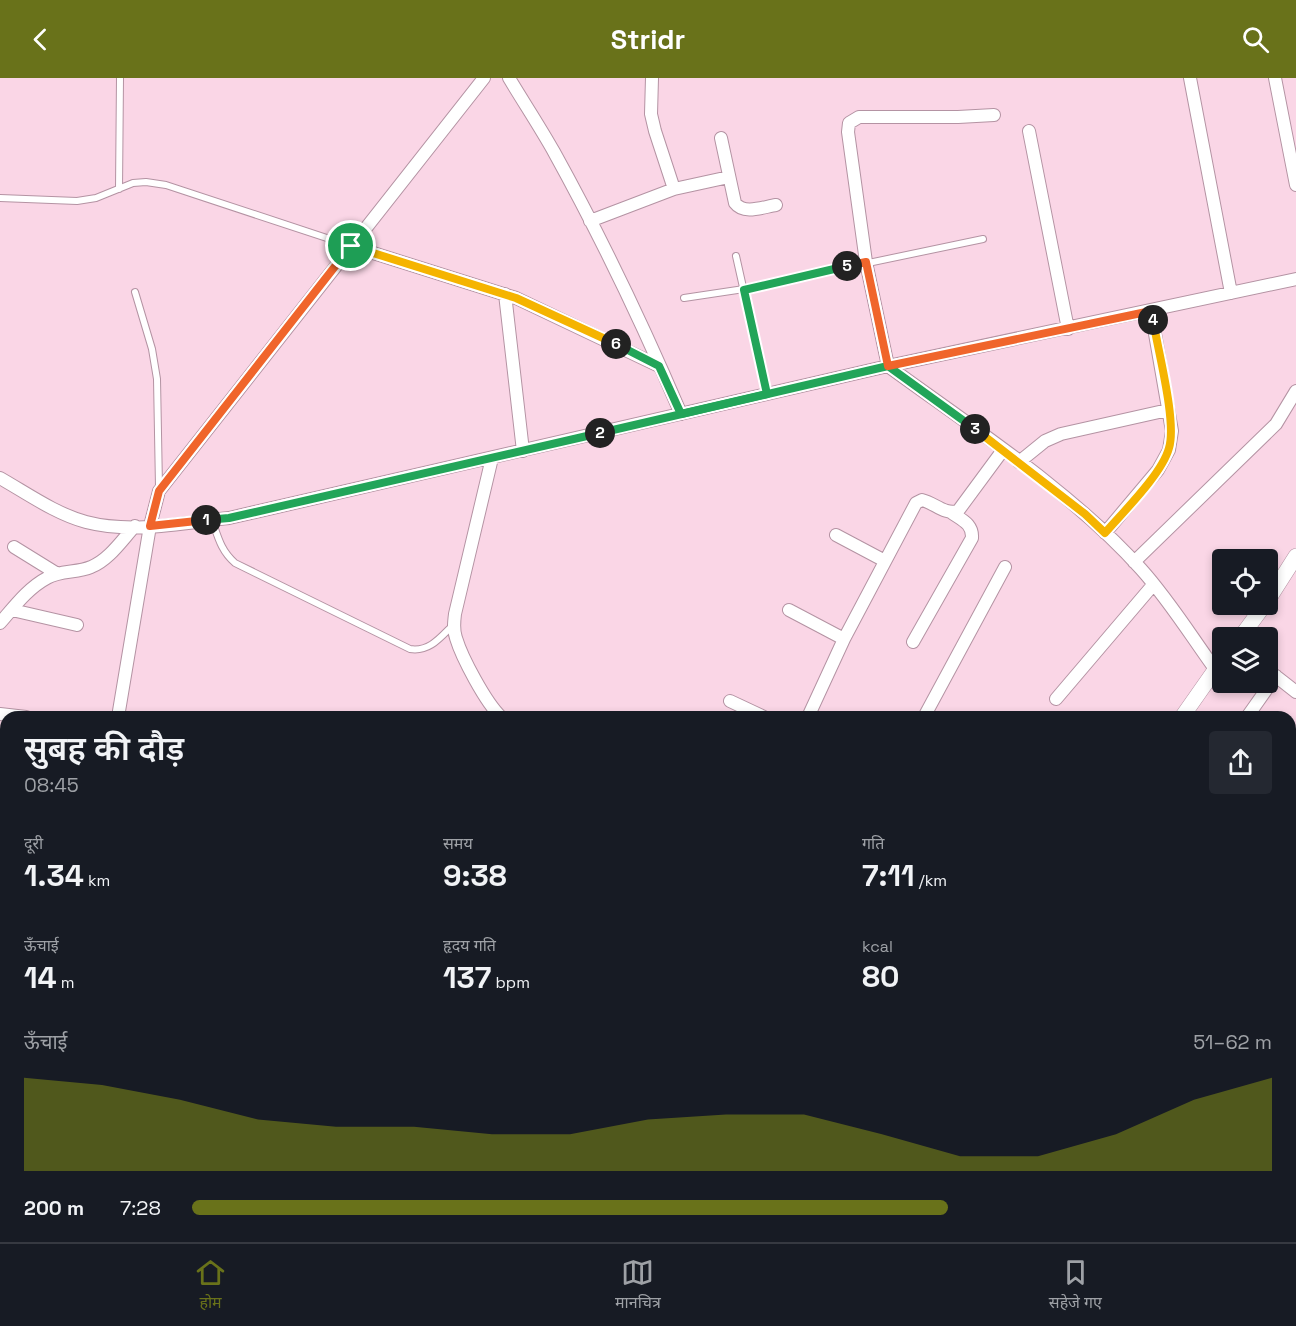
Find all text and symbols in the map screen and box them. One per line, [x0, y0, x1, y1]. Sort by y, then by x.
text: Stridr [611, 22, 685, 57]
icon: back [24, 23, 57, 56]
icon: search [1239, 23, 1272, 56]
pin [325, 220, 376, 271]
icon: arrive [334, 229, 367, 262]
pin: 5 [832, 251, 862, 281]
text: 5 [842, 255, 852, 276]
pin: 4 [1138, 305, 1168, 335]
text: 4 [1148, 309, 1158, 330]
pin: 6 [601, 329, 631, 359]
text: 6 [611, 333, 621, 354]
pin: 3 [960, 414, 990, 444]
pin: 2 [585, 418, 615, 448]
text: 3 [970, 418, 980, 439]
text: 2 [595, 422, 605, 443]
pin: 1 [191, 505, 221, 535]
text: 1 [202, 509, 210, 530]
map controls [1212, 549, 1278, 693]
button: locate [1212, 549, 1278, 615]
button: layers [1212, 627, 1278, 693]
text: सुबह की दौड़ [24, 728, 184, 770]
button: share [1209, 731, 1272, 794]
text: 08:45 [24, 772, 79, 798]
text: दूरी [24, 833, 43, 854]
text: समय [443, 833, 473, 854]
text: गति [862, 833, 884, 854]
text: 1.34 [24, 856, 84, 895]
text: 9:38 [443, 856, 507, 895]
text: 7:11 [862, 856, 915, 895]
text: km [84, 870, 110, 891]
text: /km [915, 870, 947, 891]
text: ऊँचाई [24, 935, 59, 956]
text: हृदय गति [443, 935, 496, 956]
text: kcal [862, 936, 893, 957]
text: 80 [862, 957, 899, 996]
text: 14 [24, 958, 57, 997]
text: 137 [443, 958, 491, 997]
text: m [57, 972, 75, 993]
text: bpm [491, 972, 530, 993]
text: ऊँचाई [24, 1029, 67, 1055]
text: 51–62 m [1193, 1029, 1272, 1055]
text: 200 m [24, 1195, 84, 1221]
text: 7:28 [120, 1195, 161, 1221]
tab: होम [194, 1256, 227, 1315]
tab: मानचित्र [615, 1256, 661, 1315]
tab: सहेजे गए [1049, 1256, 1102, 1315]

